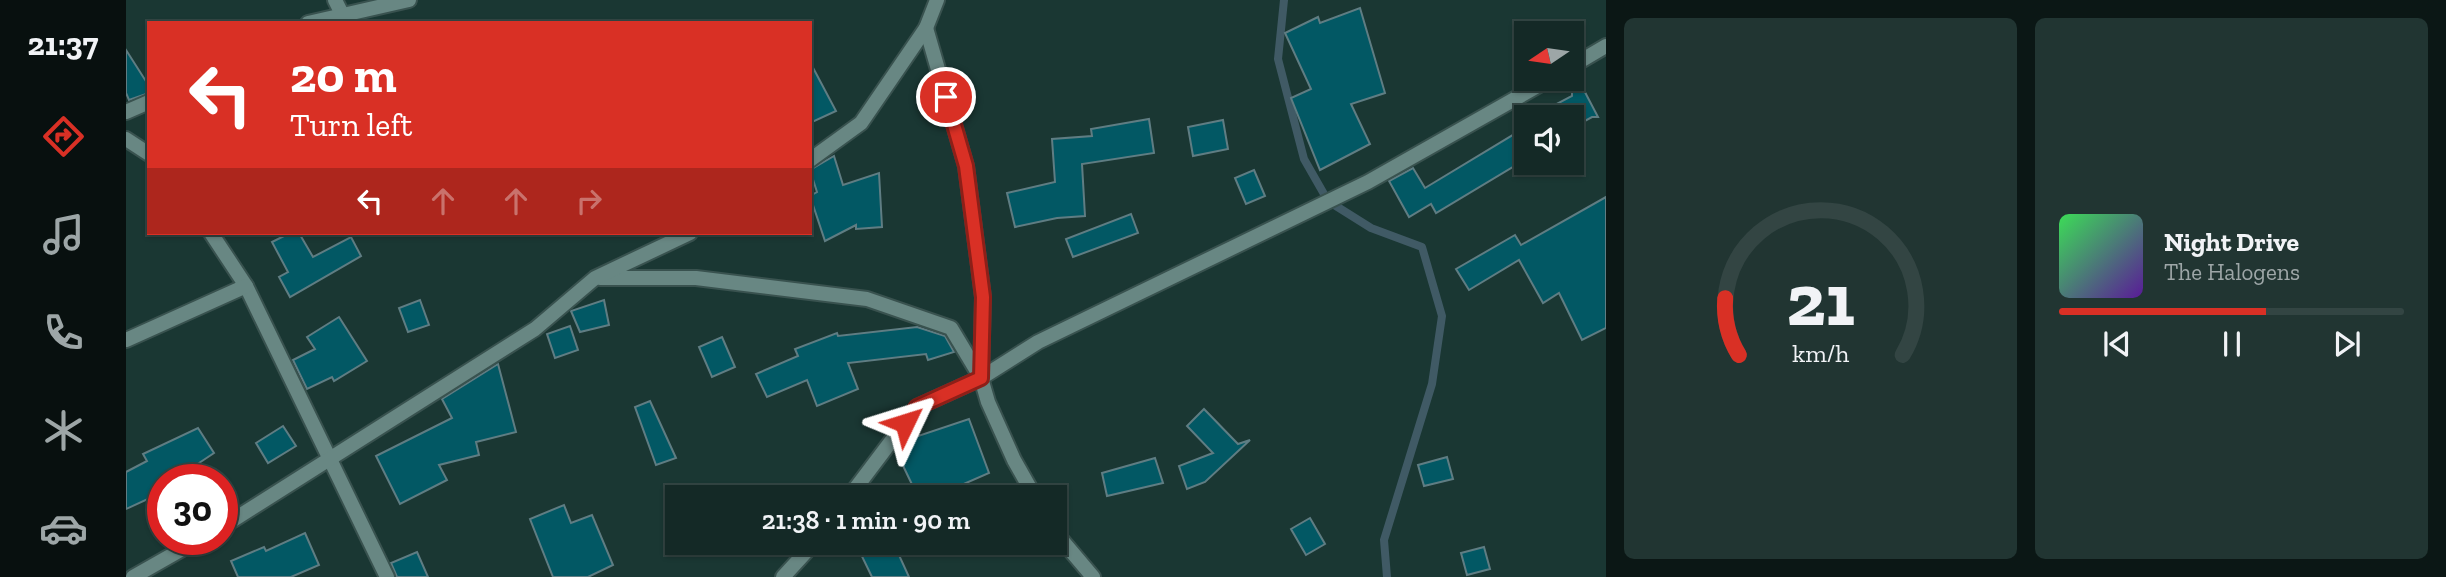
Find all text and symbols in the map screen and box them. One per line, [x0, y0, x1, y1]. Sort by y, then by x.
north arrow [1514, 21, 1584, 91]
map controls [1514, 21, 1584, 175]
text: 21:37 [28, 25, 98, 63]
text: 20 m [290, 46, 397, 105]
icon: left [175, 49, 266, 140]
pin [916, 67, 976, 127]
icon: arrive [927, 78, 965, 116]
button: sound [1514, 105, 1584, 175]
text: Turn left [290, 106, 412, 144]
icon: directions [39, 112, 88, 161]
icon: left [351, 182, 389, 220]
icon: ahead [424, 182, 462, 220]
icon: ahead [497, 182, 535, 220]
icon: right [570, 182, 608, 220]
icon: music [39, 210, 88, 259]
text: Night Drive [2164, 226, 2299, 258]
text: 21 [1786, 256, 1855, 344]
text: The Halogens [2164, 258, 2300, 286]
icon: phone [39, 308, 88, 357]
icon: previous [2098, 325, 2136, 363]
icon: pause [2213, 325, 2251, 363]
icon: next [2328, 325, 2366, 363]
text: km/h [1792, 337, 1849, 367]
position arrow [868, 386, 942, 460]
icon: climate [39, 406, 88, 455]
speed limit sign: 30 [147, 464, 238, 555]
icon: car [39, 504, 88, 553]
text: 21:38 · 1 min · 90 m [762, 504, 970, 536]

